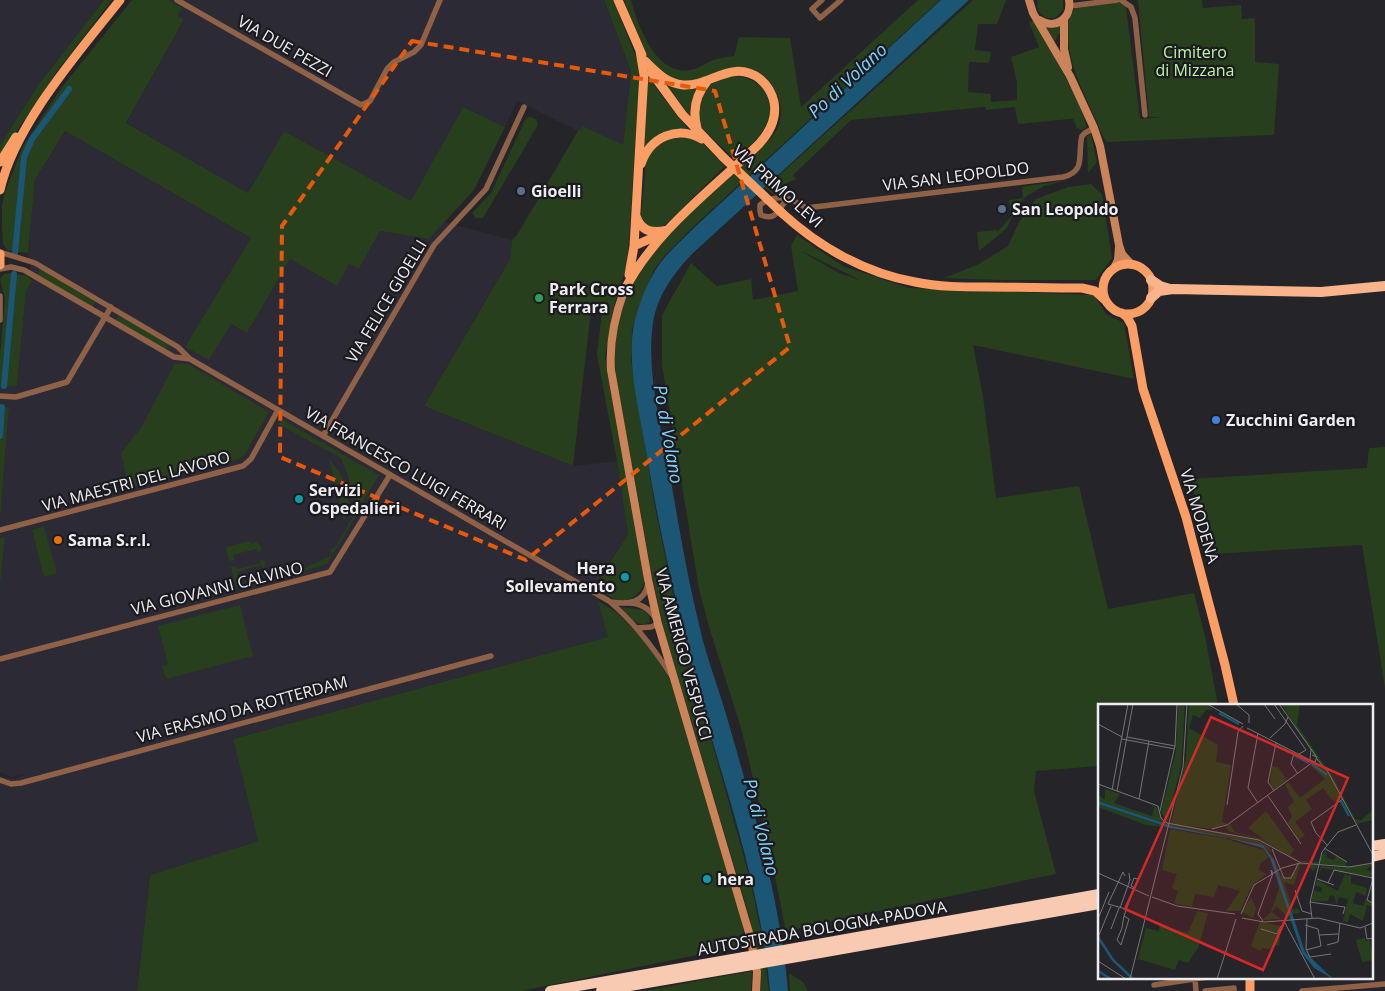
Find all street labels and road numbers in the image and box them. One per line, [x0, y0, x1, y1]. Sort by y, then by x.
street label: VIA DUE PEZZI [234, 10, 336, 82]
street label: VIA PRIMO LEVI [728, 140, 828, 232]
street label: VIA SAN LEOPOLDO [881, 156, 1031, 196]
street label: VIA FELICE GIOELLI [341, 235, 431, 367]
street label: VIA FRANCESCO LUIGI FERRARI [301, 401, 511, 535]
street label: VIA MAESTRI DEL LAVORO [40, 445, 232, 517]
street label: VIA MODENA [1175, 466, 1225, 567]
street label: VIA GIOVANNI CALVINO [129, 556, 305, 620]
street label: VIA AMERIGO VESPUCCI [650, 565, 718, 743]
street label: VIA ERASMO DA ROTTERDAM [134, 670, 350, 748]
street label: AUTOSTRADA BOLOGNA-PADOVA [696, 895, 949, 961]

